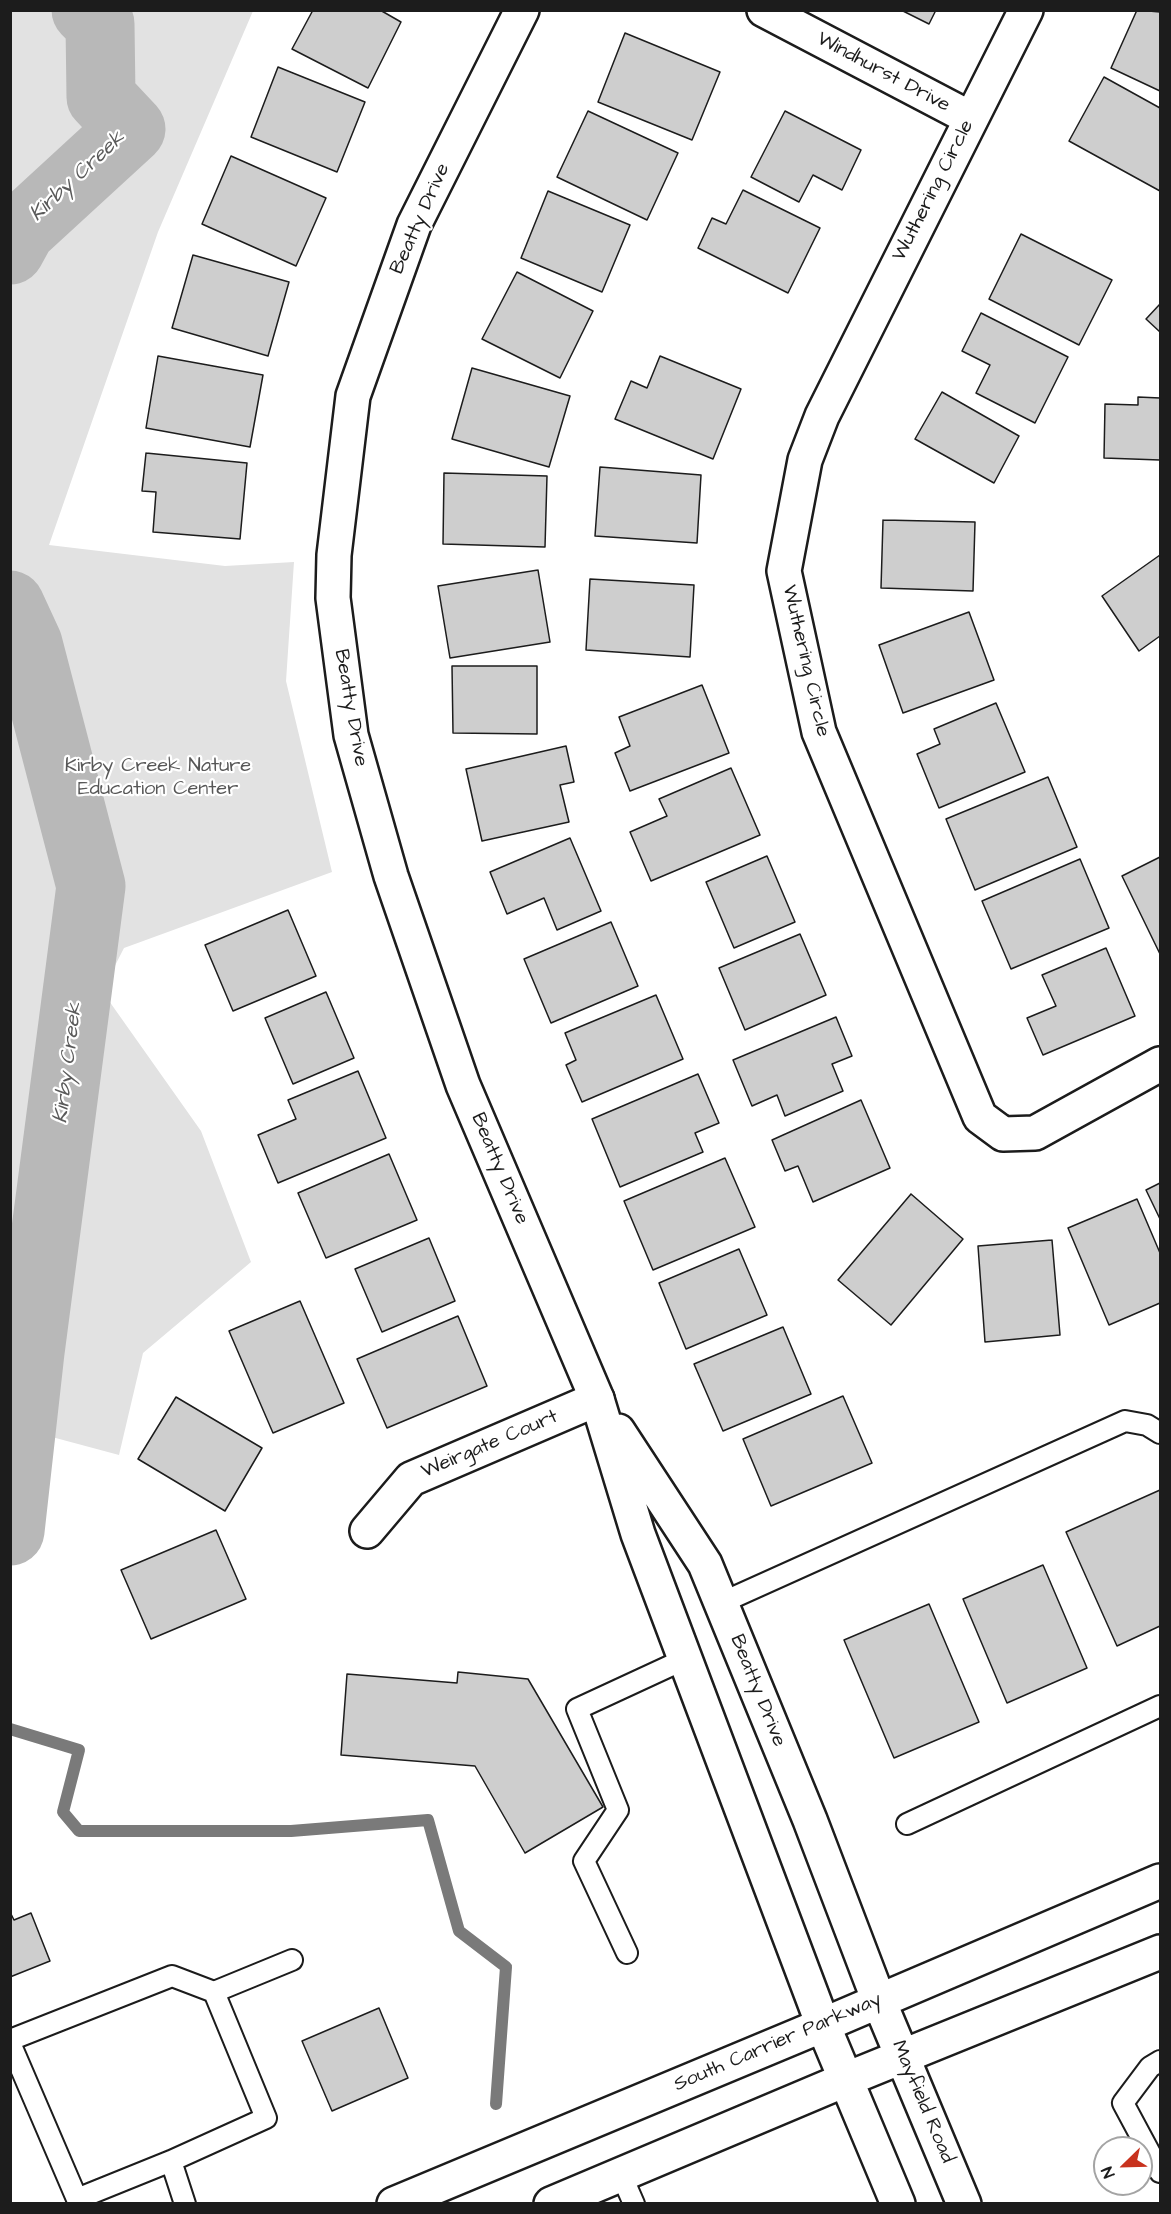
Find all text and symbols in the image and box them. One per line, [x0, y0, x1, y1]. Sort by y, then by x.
street label: Windhurst Drive [812, 28, 954, 118]
street label: Wuthering Circle [888, 116, 980, 266]
water label: Kirby Creek [25, 126, 131, 228]
street label: Beatty Drive [386, 160, 456, 278]
street label: Wuthering Circle [776, 583, 834, 739]
street label: Beatty Drive [328, 648, 372, 768]
park label: Kirby Creek Nature Education Center [65, 755, 251, 802]
water label: Kirby Creek [49, 1001, 89, 1125]
street label: Beatty Drive [465, 1110, 533, 1228]
street label: Weirgate Court [418, 1405, 562, 1485]
street label: Beatty Drive [724, 1632, 790, 1750]
street label: South Carrier Parkway [671, 1988, 885, 2098]
street label: Mayfield Road [885, 2037, 959, 2167]
north arrow [1093, 2136, 1153, 2196]
text: N [1096, 2163, 1120, 2181]

